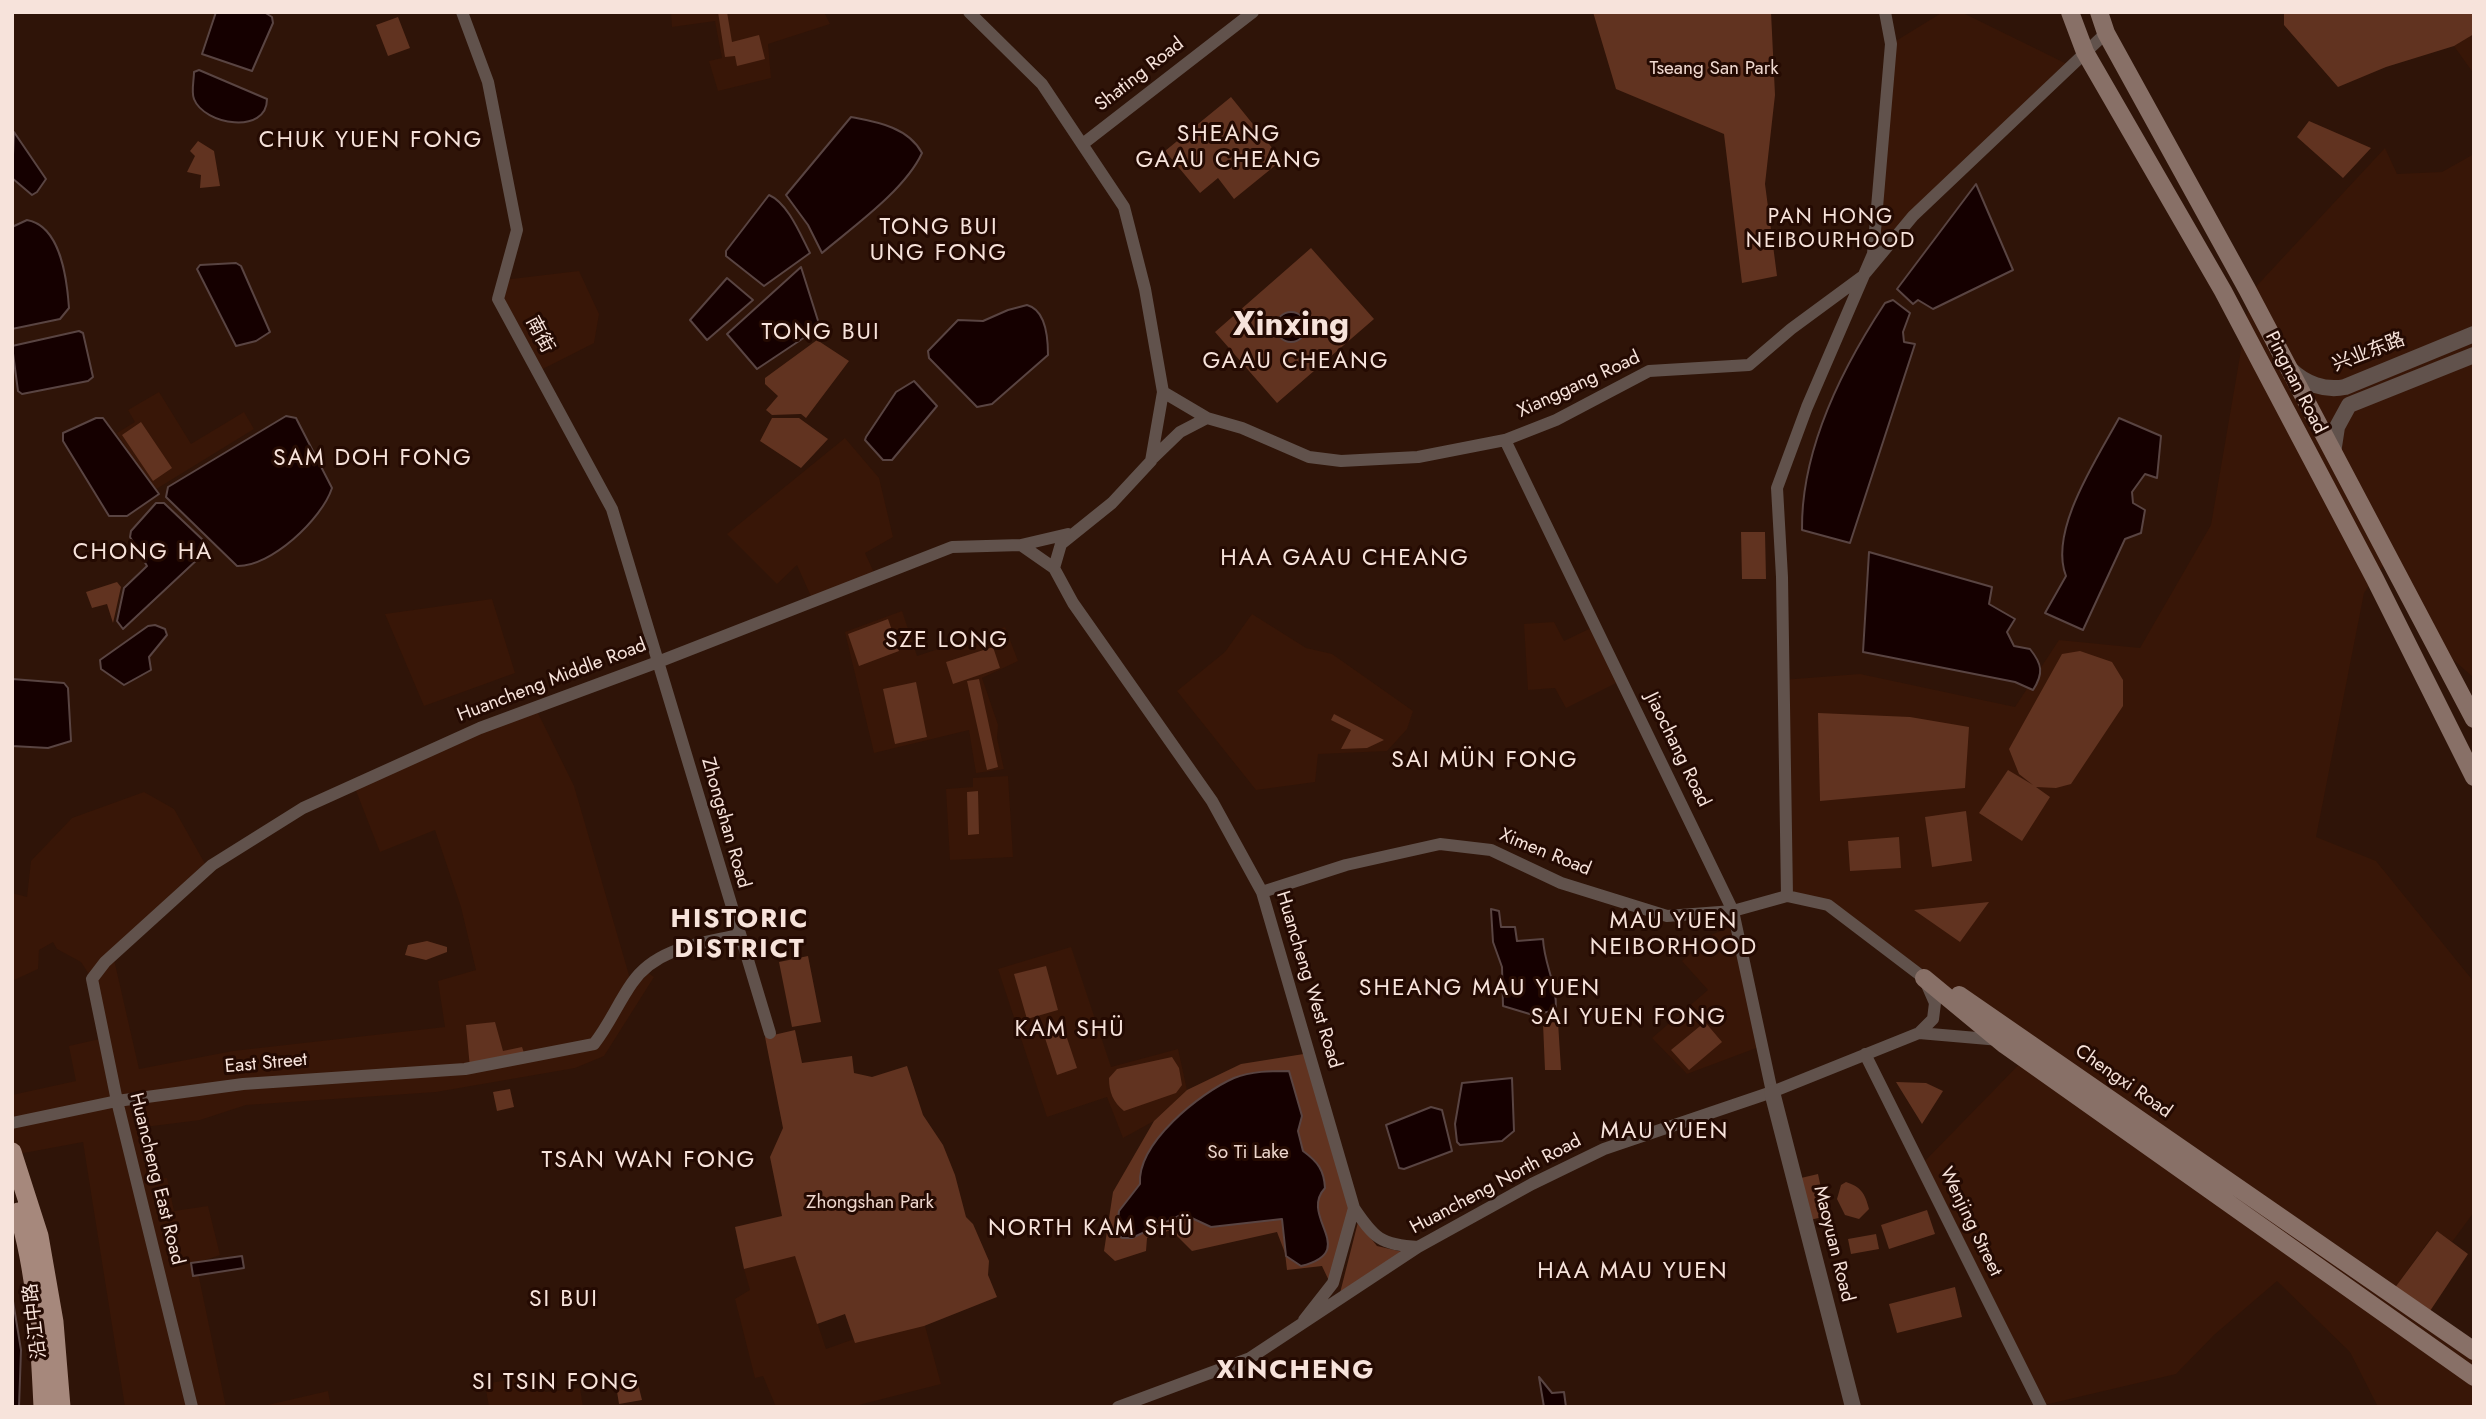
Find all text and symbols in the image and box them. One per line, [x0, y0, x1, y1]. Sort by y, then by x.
street label: Shating Road [1091, 33, 1189, 117]
park label: Tseang San Park [1649, 58, 1779, 80]
district label: SHEANG GAAU CHEANG [1137, 121, 1321, 175]
district label: CHUK YUEN FONG [261, 127, 481, 155]
district label: PAN HONG NEIBOURHOOD [1747, 205, 1915, 255]
district label: TONG BUI UNG FONG [871, 214, 1007, 268]
district label: Xinxing [1233, 307, 1349, 347]
street label: 南街 [520, 313, 558, 357]
district label: TONG BUI [762, 319, 880, 347]
street label: Pingnan Road [2259, 328, 2331, 438]
street label: 兴业东路 [2329, 329, 2409, 377]
street label: Xianggang Road [1514, 347, 1644, 423]
district label: GAAU CHEANG [1204, 348, 1388, 376]
district label: SAM DOH FONG [275, 445, 471, 473]
district label: CHONG HA [74, 539, 212, 567]
district label: HAA GAAU CHEANG [1222, 545, 1468, 573]
district label: SZE LONG [886, 627, 1008, 655]
street label: Huancheng Middle Road [454, 634, 650, 728]
street label: Jiaochang Road [1639, 689, 1715, 811]
district label: SAI MÜN FONG [1393, 747, 1577, 775]
street label: Zhongshan Road [695, 755, 755, 891]
street label: Ximen Road [1496, 824, 1594, 882]
street label: Huancheng West Road [1270, 889, 1346, 1071]
district label: HISTORIC DISTRICT [671, 905, 809, 967]
district label: MAU YUEN NEIBORHOOD [1591, 908, 1757, 962]
district label: SHEANG MAU YUEN [1361, 975, 1599, 1003]
district label: SAI YUEN FONG [1532, 1004, 1726, 1032]
district label: KAM SHÜ [1015, 1016, 1125, 1044]
street label: Chengxi Road [2070, 1040, 2176, 1124]
street label: East Street [224, 1049, 308, 1079]
street label: Huancheng East Road [124, 1091, 188, 1267]
district label: MAU YUEN [1602, 1118, 1728, 1146]
street label: Huancheng North Road [1406, 1130, 1586, 1240]
park label: So Ti Lake [1207, 1142, 1289, 1164]
district label: TSAN WAN FONG [543, 1147, 755, 1175]
street label: Wenjing Street [1934, 1164, 2006, 1280]
street label: Maoyuan Road [1808, 1184, 1858, 1304]
park label: Zhongshan Park [806, 1192, 934, 1214]
district label: NORTH KAM SHÜ [990, 1215, 1192, 1243]
district label: HAA MAU YUEN [1539, 1258, 1727, 1286]
street label: 沿江中路 [20, 1282, 52, 1360]
district label: SI BUI [530, 1286, 598, 1314]
district label: XINCHENG [1218, 1356, 1374, 1388]
district label: SI TSIN FONG [473, 1369, 639, 1397]

